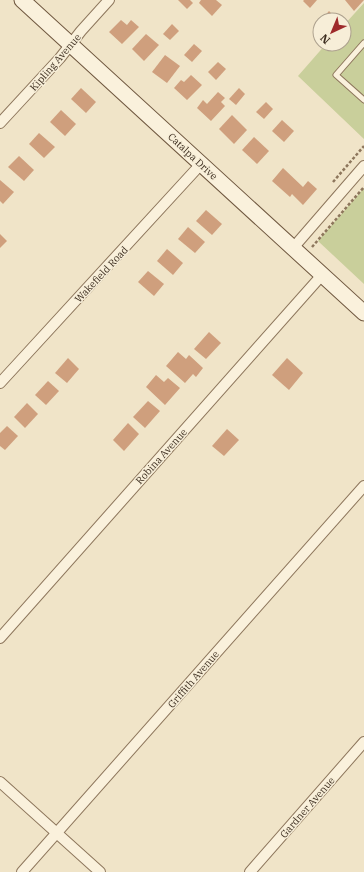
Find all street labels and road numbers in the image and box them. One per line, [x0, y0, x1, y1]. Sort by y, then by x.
street label: Kipling Avenue [27, 31, 84, 94]
street label: Catalpa Drive [165, 130, 220, 183]
street label: Wakefield Road [72, 243, 131, 305]
street label: Robina Avenue [133, 426, 190, 487]
street label: Griffith Avenue [165, 648, 222, 711]
street label: Gardner Avenue [277, 774, 338, 841]

